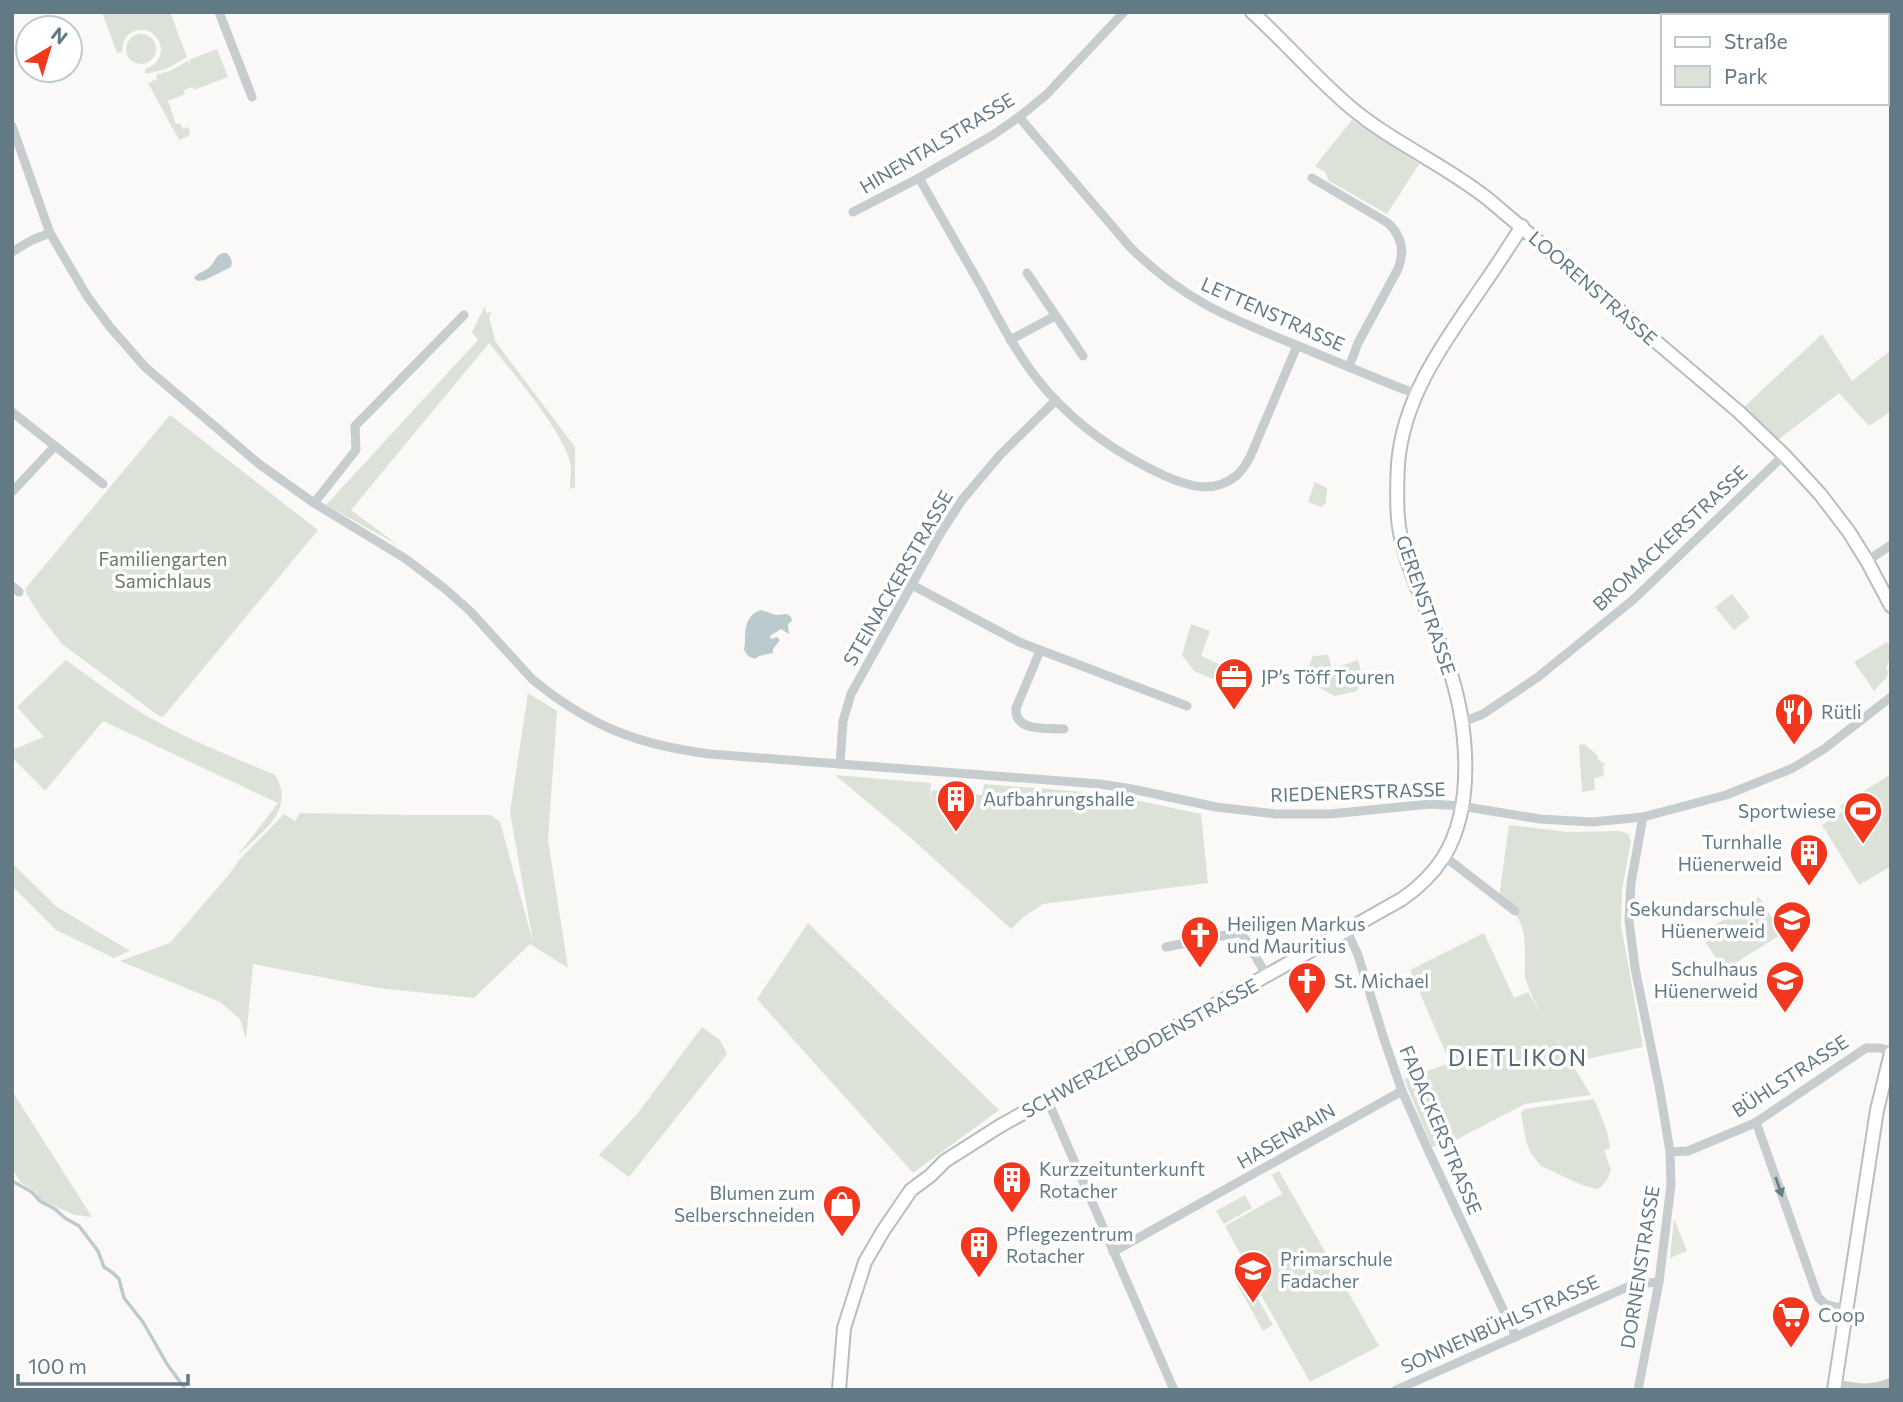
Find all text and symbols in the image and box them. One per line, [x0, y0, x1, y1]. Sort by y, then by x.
north arrow [14, 14, 84, 84]
legend [1661, 14, 1889, 105]
text: N [47, 22, 72, 49]
text: Straße [1724, 28, 1788, 53]
text: Park [1724, 63, 1768, 88]
street label: HINENTALSTRASSE [855, 87, 1018, 198]
street label: LOORENSTRASSE [1525, 226, 1662, 350]
street label: LETTENSTRASSE [1198, 272, 1349, 355]
street label: BROMACKERSTRASSE [1588, 460, 1752, 615]
street label: STEINACKERSTRASSE [838, 486, 957, 670]
street label: GERENSTRASSE [1392, 532, 1461, 678]
park label: Familiengarten Samichlaus [99, 547, 227, 592]
office icon: JP’s Töff Touren [1213, 656, 1255, 711]
place label: JP’s Töff Touren [1261, 665, 1395, 688]
restaurant icon: Rütli [1773, 691, 1815, 746]
place label: Rütli [1821, 700, 1862, 723]
street label: RIEDENERSTRASSE [1270, 777, 1446, 806]
building icon: Aufbahrungshalle [935, 778, 977, 833]
place label: Aufbahrungshalle [983, 787, 1135, 810]
sports icon: Sportwiese [1842, 790, 1884, 845]
place label: Sportwiese [1738, 799, 1836, 822]
place label: Turnhalle Hüenerweid [1678, 830, 1782, 875]
building icon: Turnhalle Hüenerweid [1788, 832, 1830, 887]
place label: Sekundarschule Hüenerweid [1629, 897, 1765, 942]
school or university icon: Sekundarschule Hüenerweid [1771, 899, 1813, 954]
place label: Heiligen Markus und Mauritius [1227, 912, 1366, 957]
church icon: Heiligen Markus und Mauritius [1179, 914, 1221, 969]
place label: Schulhaus Hüenerweid [1654, 957, 1758, 1002]
school or university icon: Schulhaus Hüenerweid [1764, 959, 1806, 1014]
church icon: St. Michael [1286, 960, 1328, 1015]
place label: St. Michael [1334, 969, 1429, 992]
street label: SCHWERZELBODENSTRASSE [1018, 973, 1262, 1122]
street label: BÜHLSTRASSE [1727, 1030, 1852, 1122]
street label: FADACKERSTRASSE [1395, 1042, 1487, 1218]
district label: DIETLIKON [1448, 1043, 1588, 1071]
street label: HASENRAIN [1233, 1098, 1339, 1173]
place label: Kurzzeitunterkunft Rotacher [1039, 1157, 1205, 1202]
building icon: Kurzzeitunterkunft Rotacher [991, 1159, 1033, 1214]
one-way arrow [1774, 1176, 1785, 1197]
place label: Blumen zum Selberschneiden [674, 1181, 815, 1226]
shop icon: Blumen zum Selberschneiden [821, 1183, 863, 1238]
street label: DORNENSTRASSE [1615, 1184, 1664, 1350]
place label: Pflegezentrum Rotacher [1006, 1222, 1133, 1267]
building icon: Pflegezentrum Rotacher [958, 1224, 1000, 1279]
place label: Primarschule Fadacher [1280, 1247, 1393, 1292]
school or university icon: Primarschule Fadacher [1232, 1249, 1274, 1304]
street label: SONNENBÜHLSTRASSE [1397, 1269, 1603, 1378]
supermarket icon: Coop [1770, 1294, 1812, 1349]
place label: Coop [1818, 1303, 1865, 1326]
scale bar [18, 1342, 187, 1386]
text: 100 m [28, 1353, 87, 1378]

